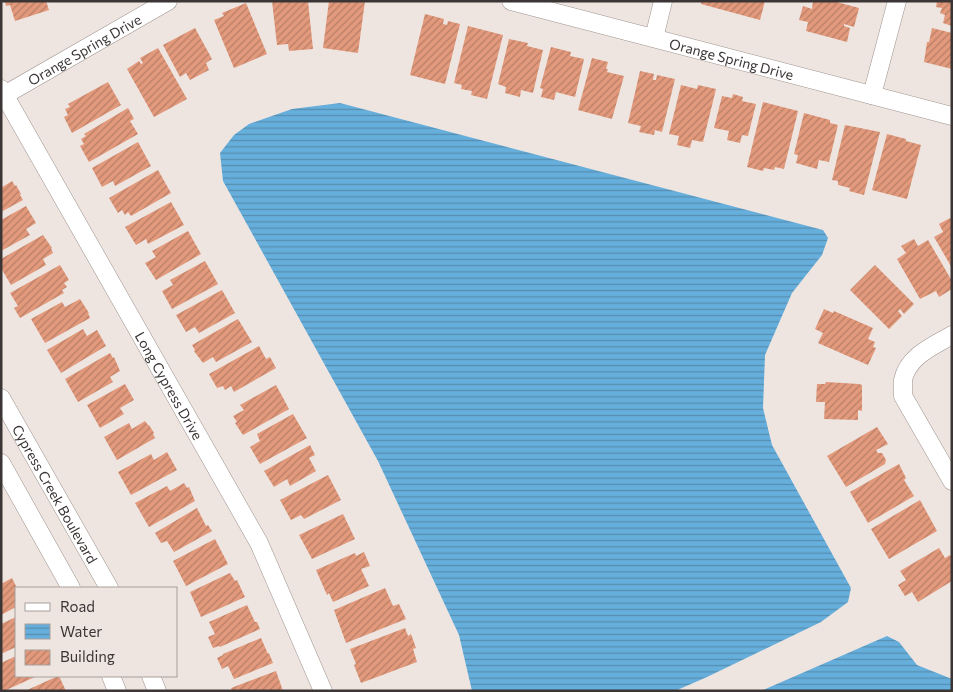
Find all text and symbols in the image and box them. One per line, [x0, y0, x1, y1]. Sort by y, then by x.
street label: Orange Spring Drive [25, 10, 144, 88]
street label: Orange Spring Drive [668, 34, 796, 83]
street label: Long Cypress Drive [132, 328, 207, 443]
street label: Cypress Creek Boulevard [9, 421, 102, 566]
legend [15, 587, 178, 677]
text: Road [60, 597, 95, 615]
text: Water [60, 622, 102, 640]
text: Building [60, 647, 115, 665]

